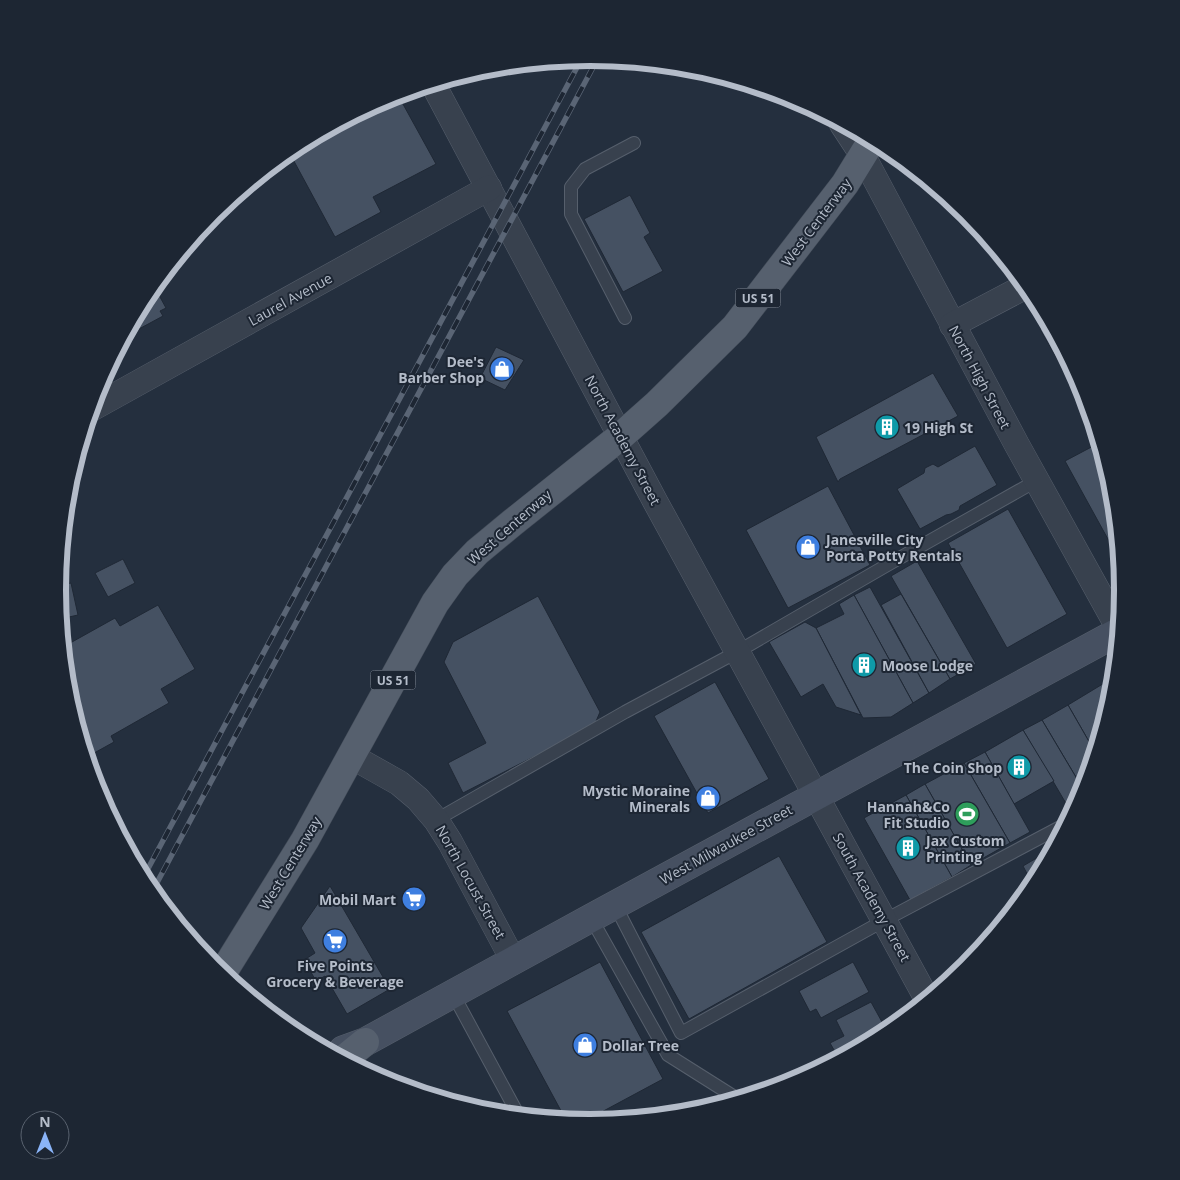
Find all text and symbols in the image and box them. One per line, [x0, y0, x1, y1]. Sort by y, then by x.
street label: West Centerway [777, 173, 856, 270]
street label: Laurel Avenue [245, 268, 335, 330]
road number: US 51 [736, 288, 780, 308]
street label: North High Street [945, 322, 1015, 432]
place label: Dee's Barber Shop [398, 352, 484, 387]
shop icon: Dee's Barber Shop [489, 356, 515, 382]
street label: North Academy Street [581, 372, 665, 508]
building icon: 19 High St [874, 414, 900, 440]
place label: 19 High St [904, 418, 973, 437]
street label: West Centerway [463, 485, 556, 569]
place label: Janesville City Porta Potty Rentals [824, 530, 962, 565]
shop icon: Janesville City Porta Potty Rentals [795, 534, 821, 560]
building icon: Moose Lodge [851, 652, 877, 678]
place label: Moose Lodge [882, 656, 973, 675]
road number: US 51 [370, 670, 416, 690]
building icon: The Coin Shop [1006, 754, 1032, 780]
place label: The Coin Shop [904, 758, 1002, 777]
place label: Mystic Moraine Minerals [582, 781, 690, 816]
shop icon: Mystic Moraine Minerals [695, 785, 721, 811]
place label: Hannah&Co Fit Studio [867, 797, 950, 832]
street label: West Milwaukee Street [656, 800, 796, 888]
sports icon: Hannah&Co Fit Studio [954, 801, 980, 827]
street label: West Centerway [255, 812, 326, 913]
street label: North Locust Street [432, 822, 510, 942]
street label: South Academy Street [829, 829, 915, 965]
place label: Jax Custom Printing [924, 831, 1004, 866]
building icon: Jax Custom Printing [895, 835, 921, 861]
supermarket icon: Mobil Mart [401, 886, 427, 912]
place label: Mobil Mart [319, 890, 396, 909]
supermarket icon: Five Points Grocery & Beverage [322, 928, 348, 954]
place label: Five Points Grocery & Beverage [266, 956, 404, 991]
shop icon: Dollar Tree [572, 1032, 598, 1058]
place label: Dollar Tree [602, 1036, 679, 1055]
north arrow [20, 1110, 70, 1160]
text: N [39, 1112, 51, 1131]

